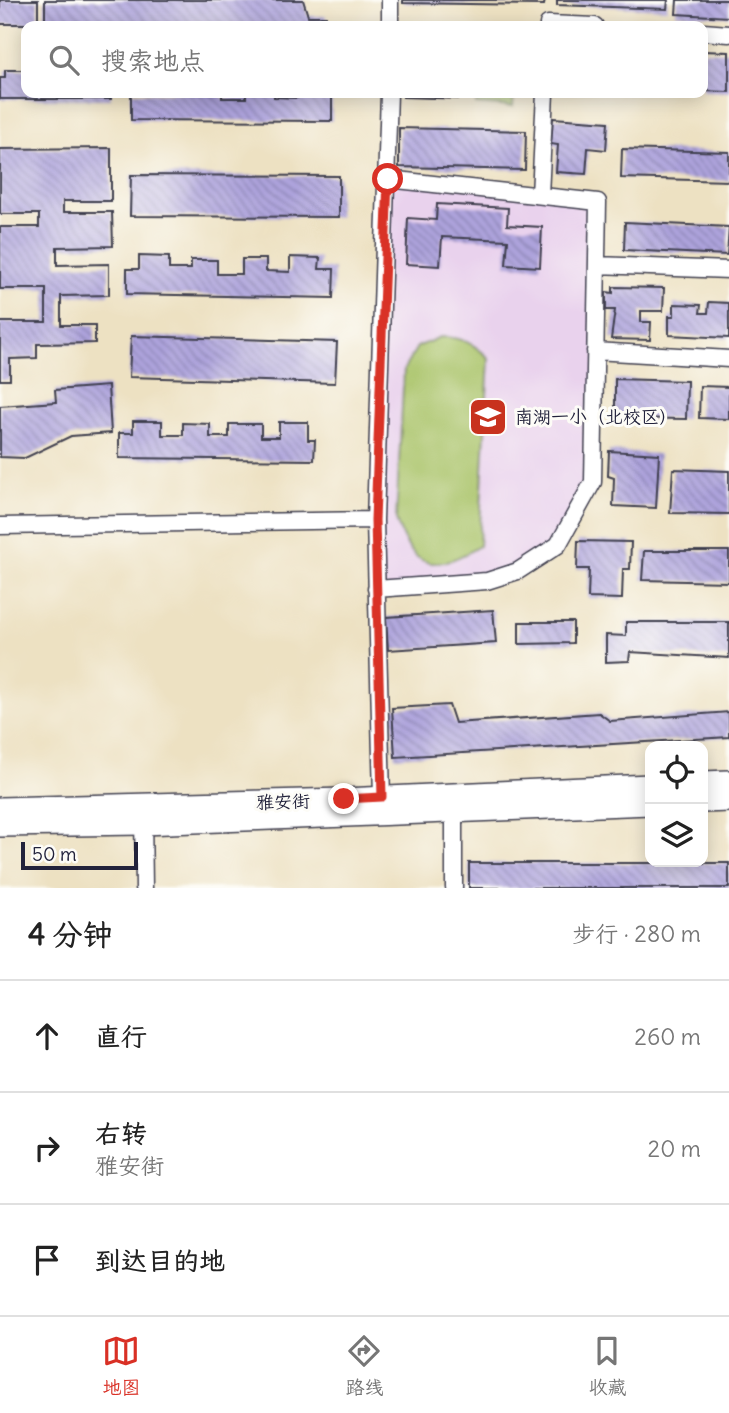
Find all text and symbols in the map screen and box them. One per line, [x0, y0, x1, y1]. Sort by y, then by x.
search box [21, 21, 708, 98]
icon: search [45, 41, 83, 79]
text: 搜索地点 [101, 44, 205, 77]
route start [372, 163, 403, 194]
school or university icon: 南湖一小（北校区） [467, 396, 509, 438]
place label: 南湖一小（北校区） [515, 405, 677, 428]
map controls [645, 741, 708, 867]
button: locate [645, 741, 708, 804]
route end [328, 783, 359, 814]
street label: 雅安街 [256, 789, 310, 814]
button: layers [645, 804, 708, 867]
scale bar [21, 839, 138, 871]
text: 50 m [32, 842, 77, 866]
text: 4 分钟 [28, 915, 112, 953]
text: 步行 · 280 m [572, 919, 701, 948]
icon: ahead [28, 1017, 66, 1055]
text: 直行 [95, 1020, 147, 1053]
text: 260 m [634, 1022, 701, 1051]
text: 右转 [95, 1117, 147, 1150]
icon: right [28, 1129, 66, 1167]
text: 20 m [648, 1134, 701, 1163]
text: 雅安街 [95, 1151, 164, 1180]
icon: arrive [28, 1241, 66, 1279]
text: 到达目的地 [95, 1244, 225, 1277]
tab: 地图 [102, 1332, 141, 1399]
tab: 路线 [345, 1332, 384, 1399]
tab: 收藏 [588, 1332, 627, 1399]

